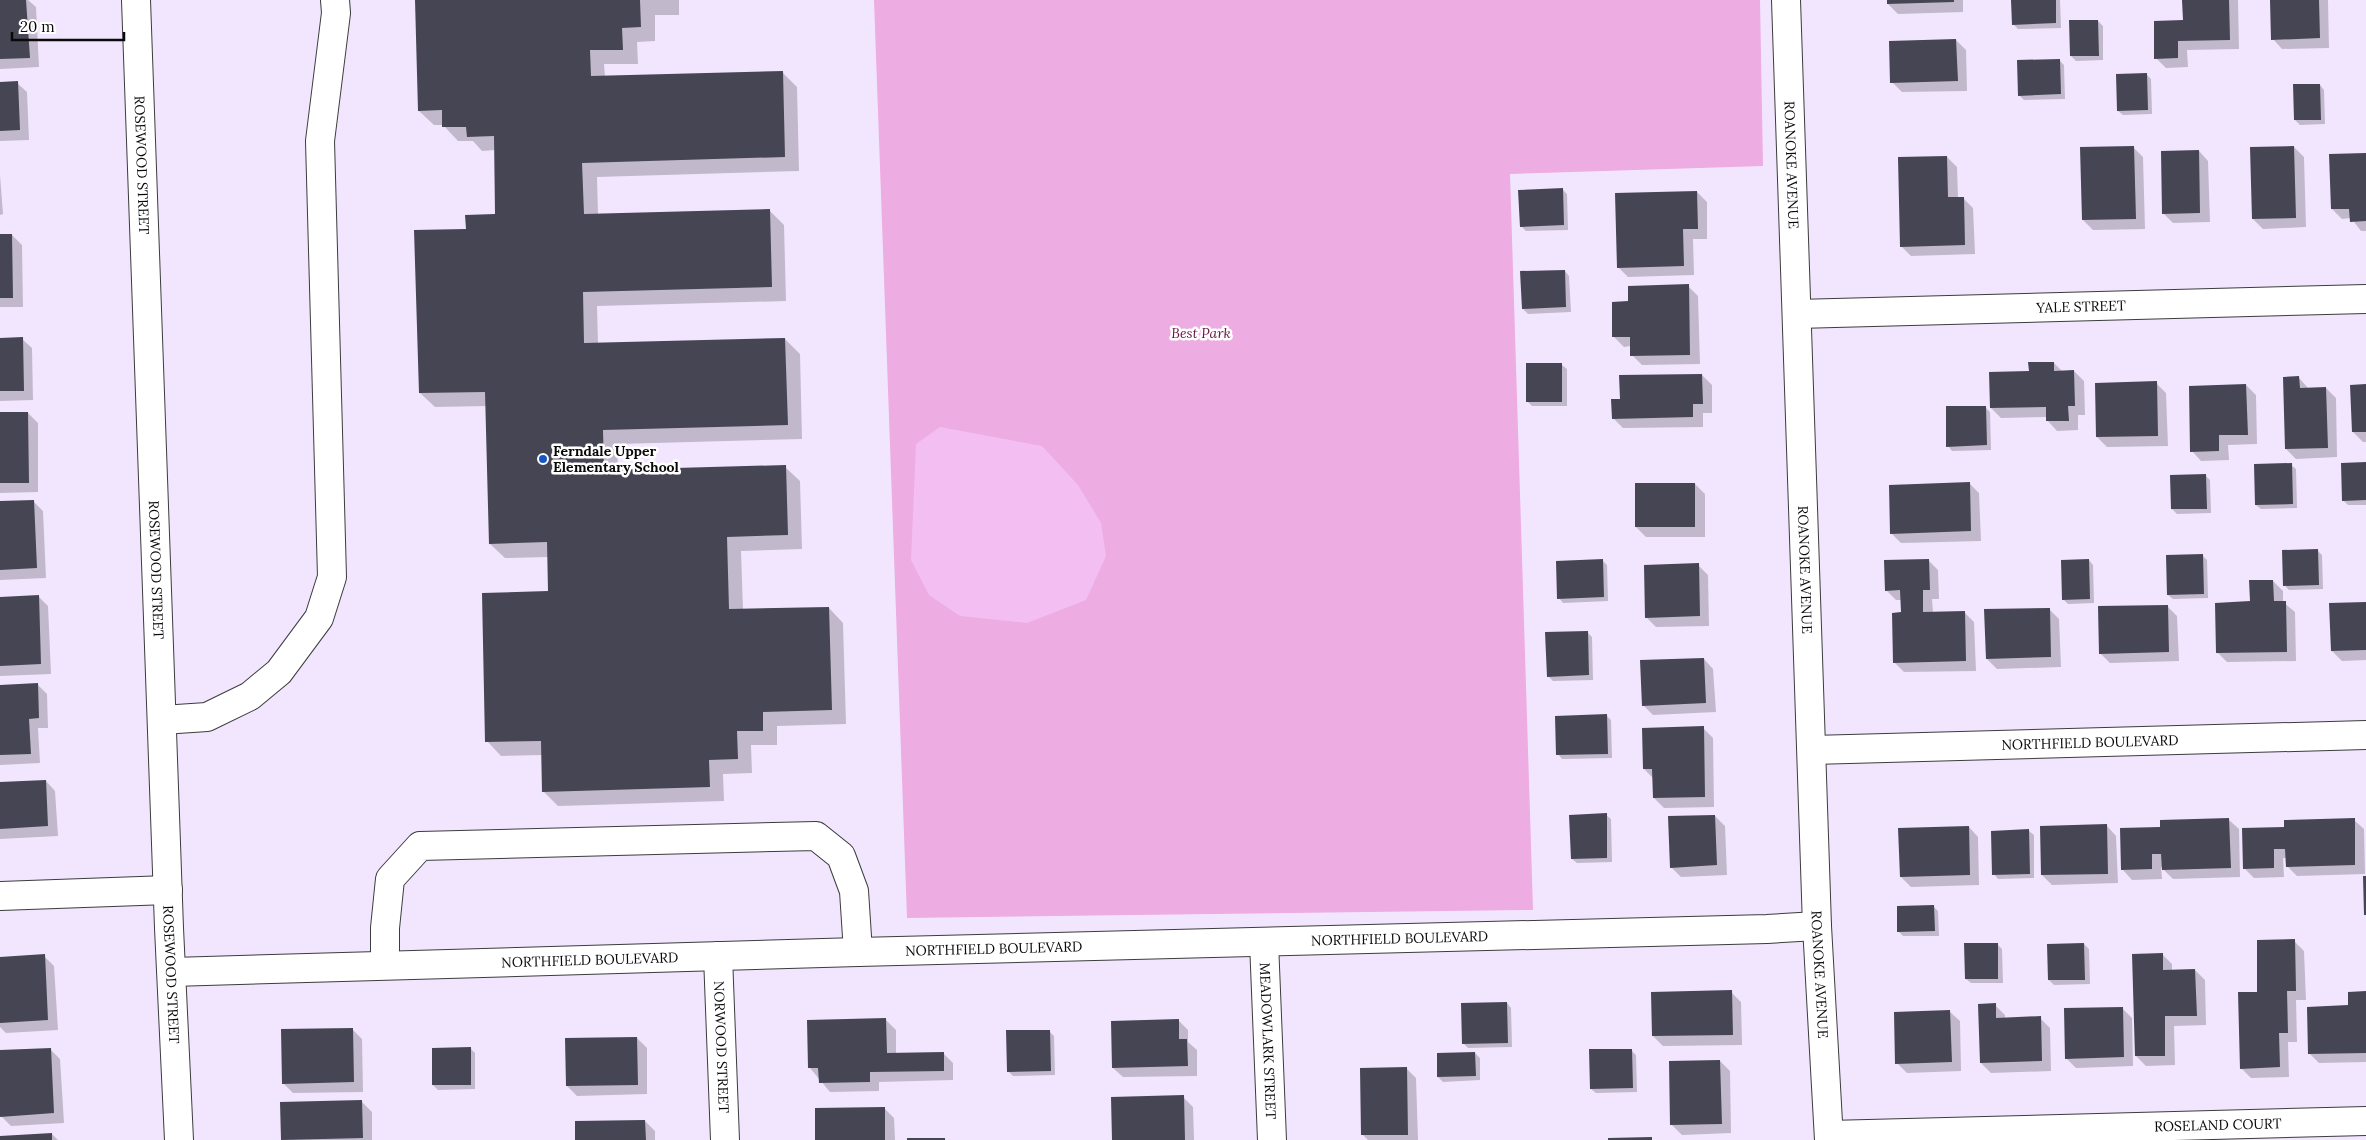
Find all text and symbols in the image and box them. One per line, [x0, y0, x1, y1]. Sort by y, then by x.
scale bar [12, 10, 125, 42]
text: 20 m [20, 17, 55, 36]
street label: ROSEWOOD STREET [130, 95, 153, 235]
street label: ROANOKE AVENUE [1780, 101, 1803, 230]
street label: YALE STREET [2035, 296, 2126, 317]
park label: Best Park [1171, 324, 1231, 342]
place label: Ferndale Upper Elementary School [553, 442, 679, 476]
marker: Ferndale Upper Elementary School [537, 453, 549, 465]
street label: ROSEWOOD STREET [145, 500, 168, 639]
street label: ROANOKE AVENUE [1794, 505, 1816, 634]
street label: NORTHFIELD BOULEVARD [2001, 731, 2179, 754]
street label: ROSEWOOD STREET [159, 905, 183, 1044]
street label: ROANOKE AVENUE [1807, 910, 1832, 1039]
street label: NORTHFIELD BOULEVARD [1311, 927, 1488, 950]
street label: NORTHFIELD BOULEVARD [905, 937, 1082, 960]
street label: NORTHFIELD BOULEVARD [501, 948, 679, 971]
street label: MEADOWLARK STREET [1256, 962, 1280, 1120]
street label: NORWOOD STREET [710, 980, 733, 1113]
street label: ROSELAND COURT [2154, 1114, 2282, 1136]

